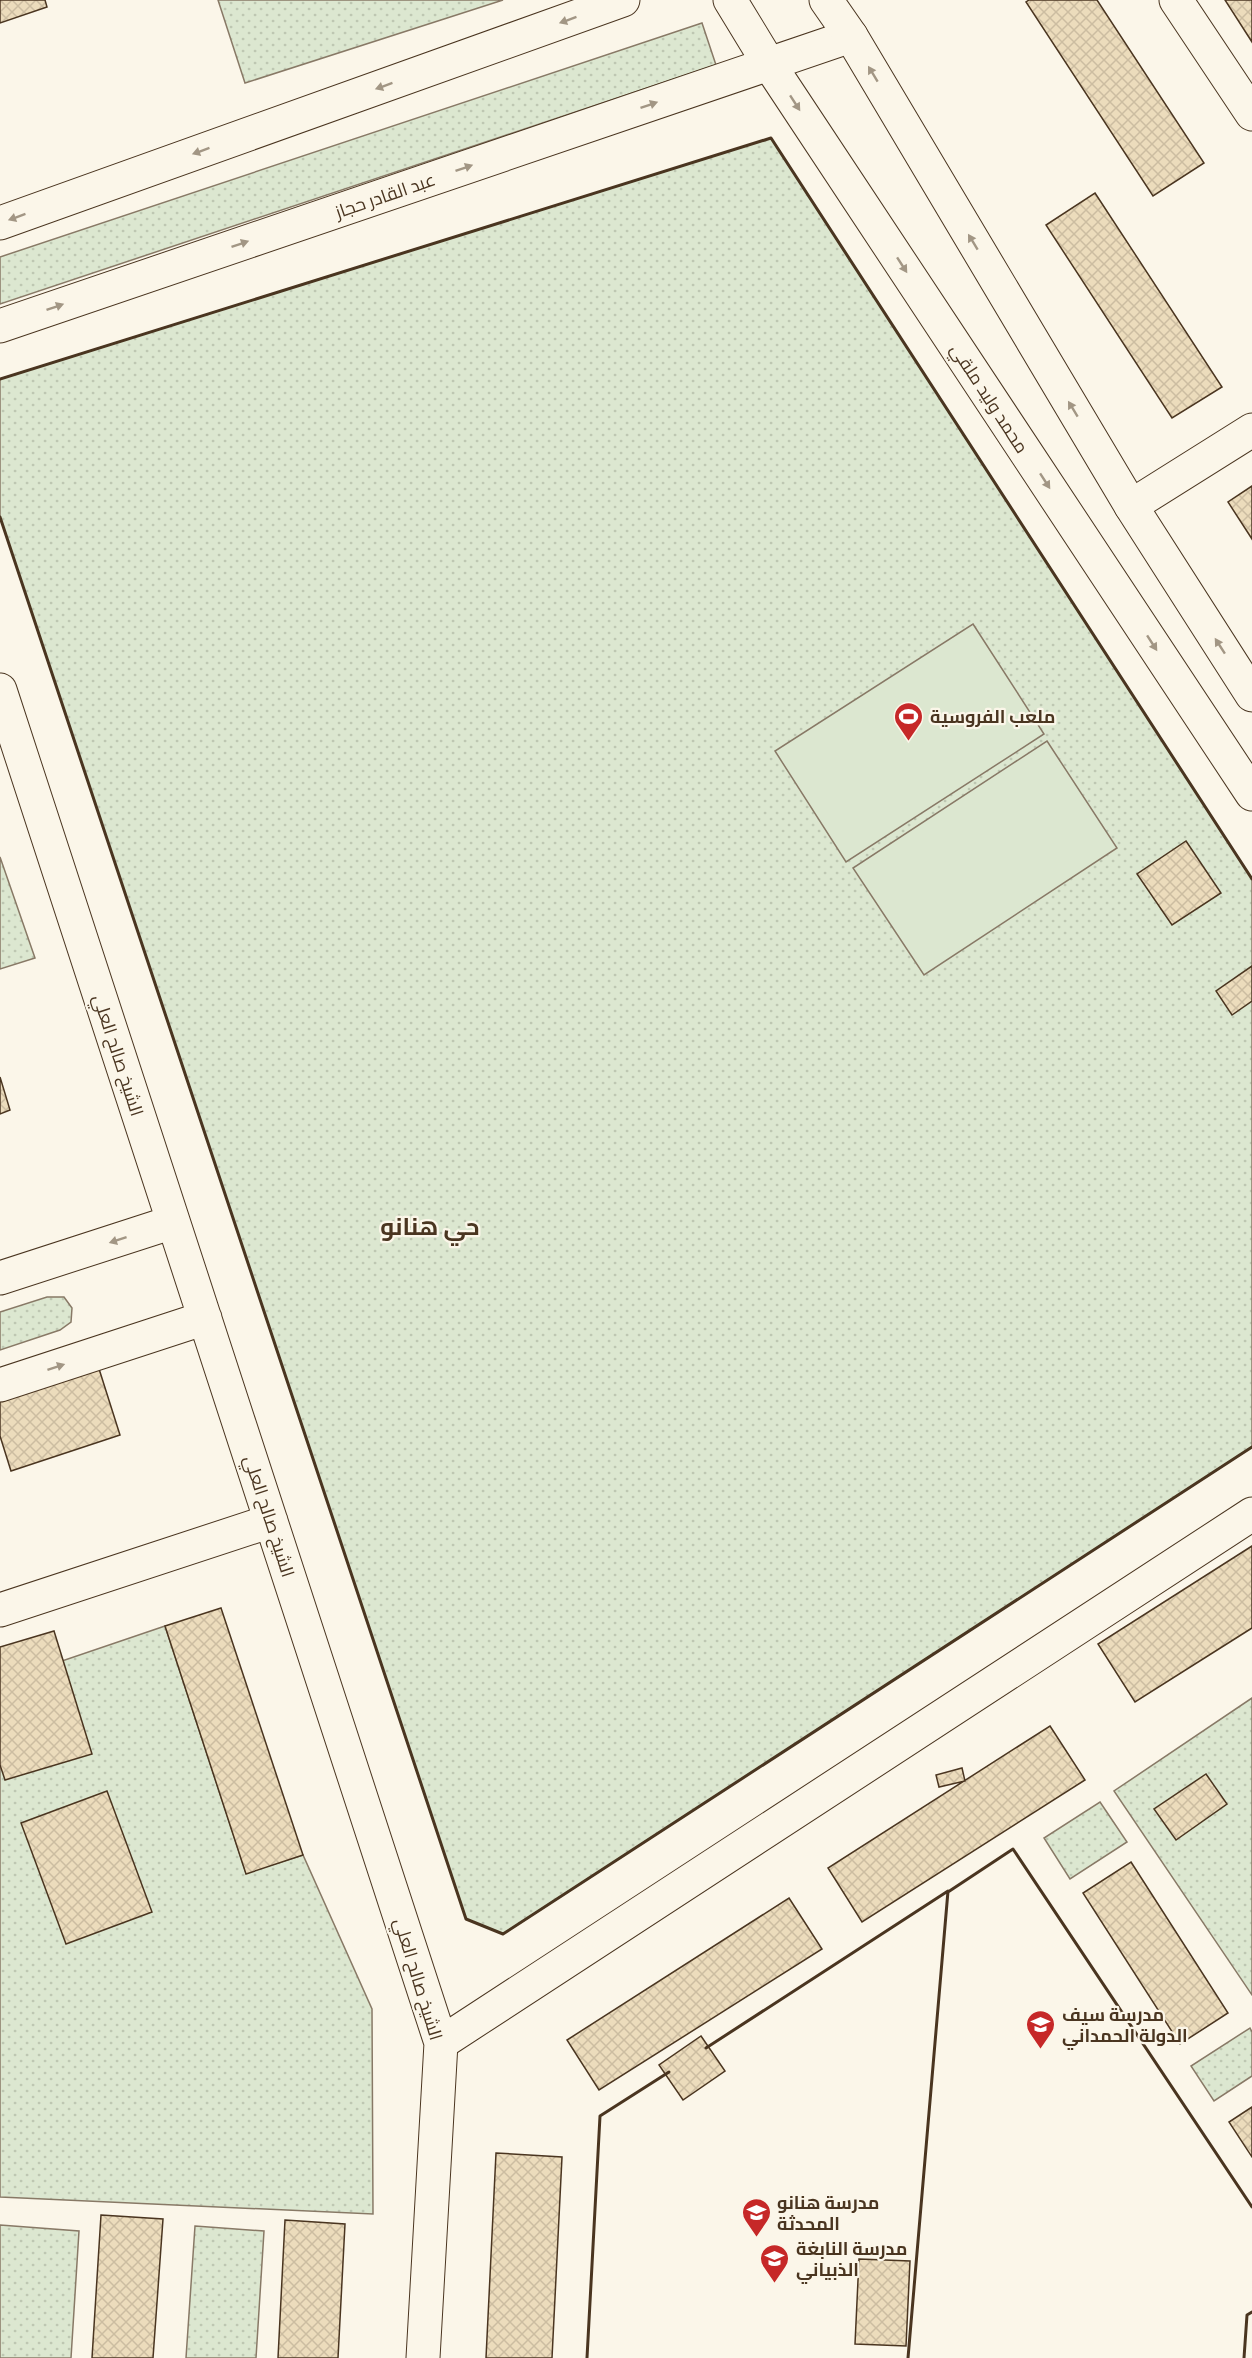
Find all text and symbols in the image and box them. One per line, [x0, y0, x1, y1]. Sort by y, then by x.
one-way arrow [559, 15, 577, 25]
one-way arrow [868, 66, 879, 82]
one-way arrow [375, 81, 393, 91]
one-way arrow [789, 95, 800, 111]
one-way arrow [640, 99, 658, 109]
one-way arrow [191, 147, 209, 157]
one-way arrow [455, 162, 473, 172]
street label: عبد القادر حجاز [331, 168, 438, 224]
one-way arrow [8, 213, 26, 223]
one-way arrow [968, 234, 979, 250]
one-way arrow [231, 239, 249, 248]
one-way arrow [897, 257, 908, 274]
one-way arrow [46, 301, 64, 311]
street label: محمد وليد ملقي [943, 339, 1034, 459]
one-way arrow [1068, 401, 1079, 417]
one-way arrow [1039, 472, 1051, 488]
one-way arrow [1147, 635, 1158, 652]
one-way arrow [1215, 638, 1226, 654]
sports icon: ملعب الفروسية [893, 700, 925, 742]
place label: ملعب الفروسية [930, 705, 1055, 728]
street label: الشيخ صالح العلي [85, 991, 149, 1120]
district label: حي هنانو [380, 1211, 480, 1246]
one-way arrow [109, 1235, 127, 1245]
one-way arrow [47, 1362, 65, 1371]
street label: الشيخ صالح العلي [236, 1452, 300, 1581]
street label: الشيخ صالح العلي [386, 1915, 448, 2044]
place label: مدرسة سيف الدولة الحمداني [1062, 2003, 1188, 2051]
school or university icon: مدرسة سيف الدولة الحمداني [1025, 2008, 1057, 2050]
place label: مدرسة هنانو المحدثة [777, 2191, 880, 2234]
school or university icon: مدرسة هنانو المحدثة [740, 2196, 772, 2238]
place label: مدرسة النابغة الذبياني [796, 2237, 907, 2285]
school or university icon: مدرسة النابغة الذبياني [759, 2242, 791, 2284]

